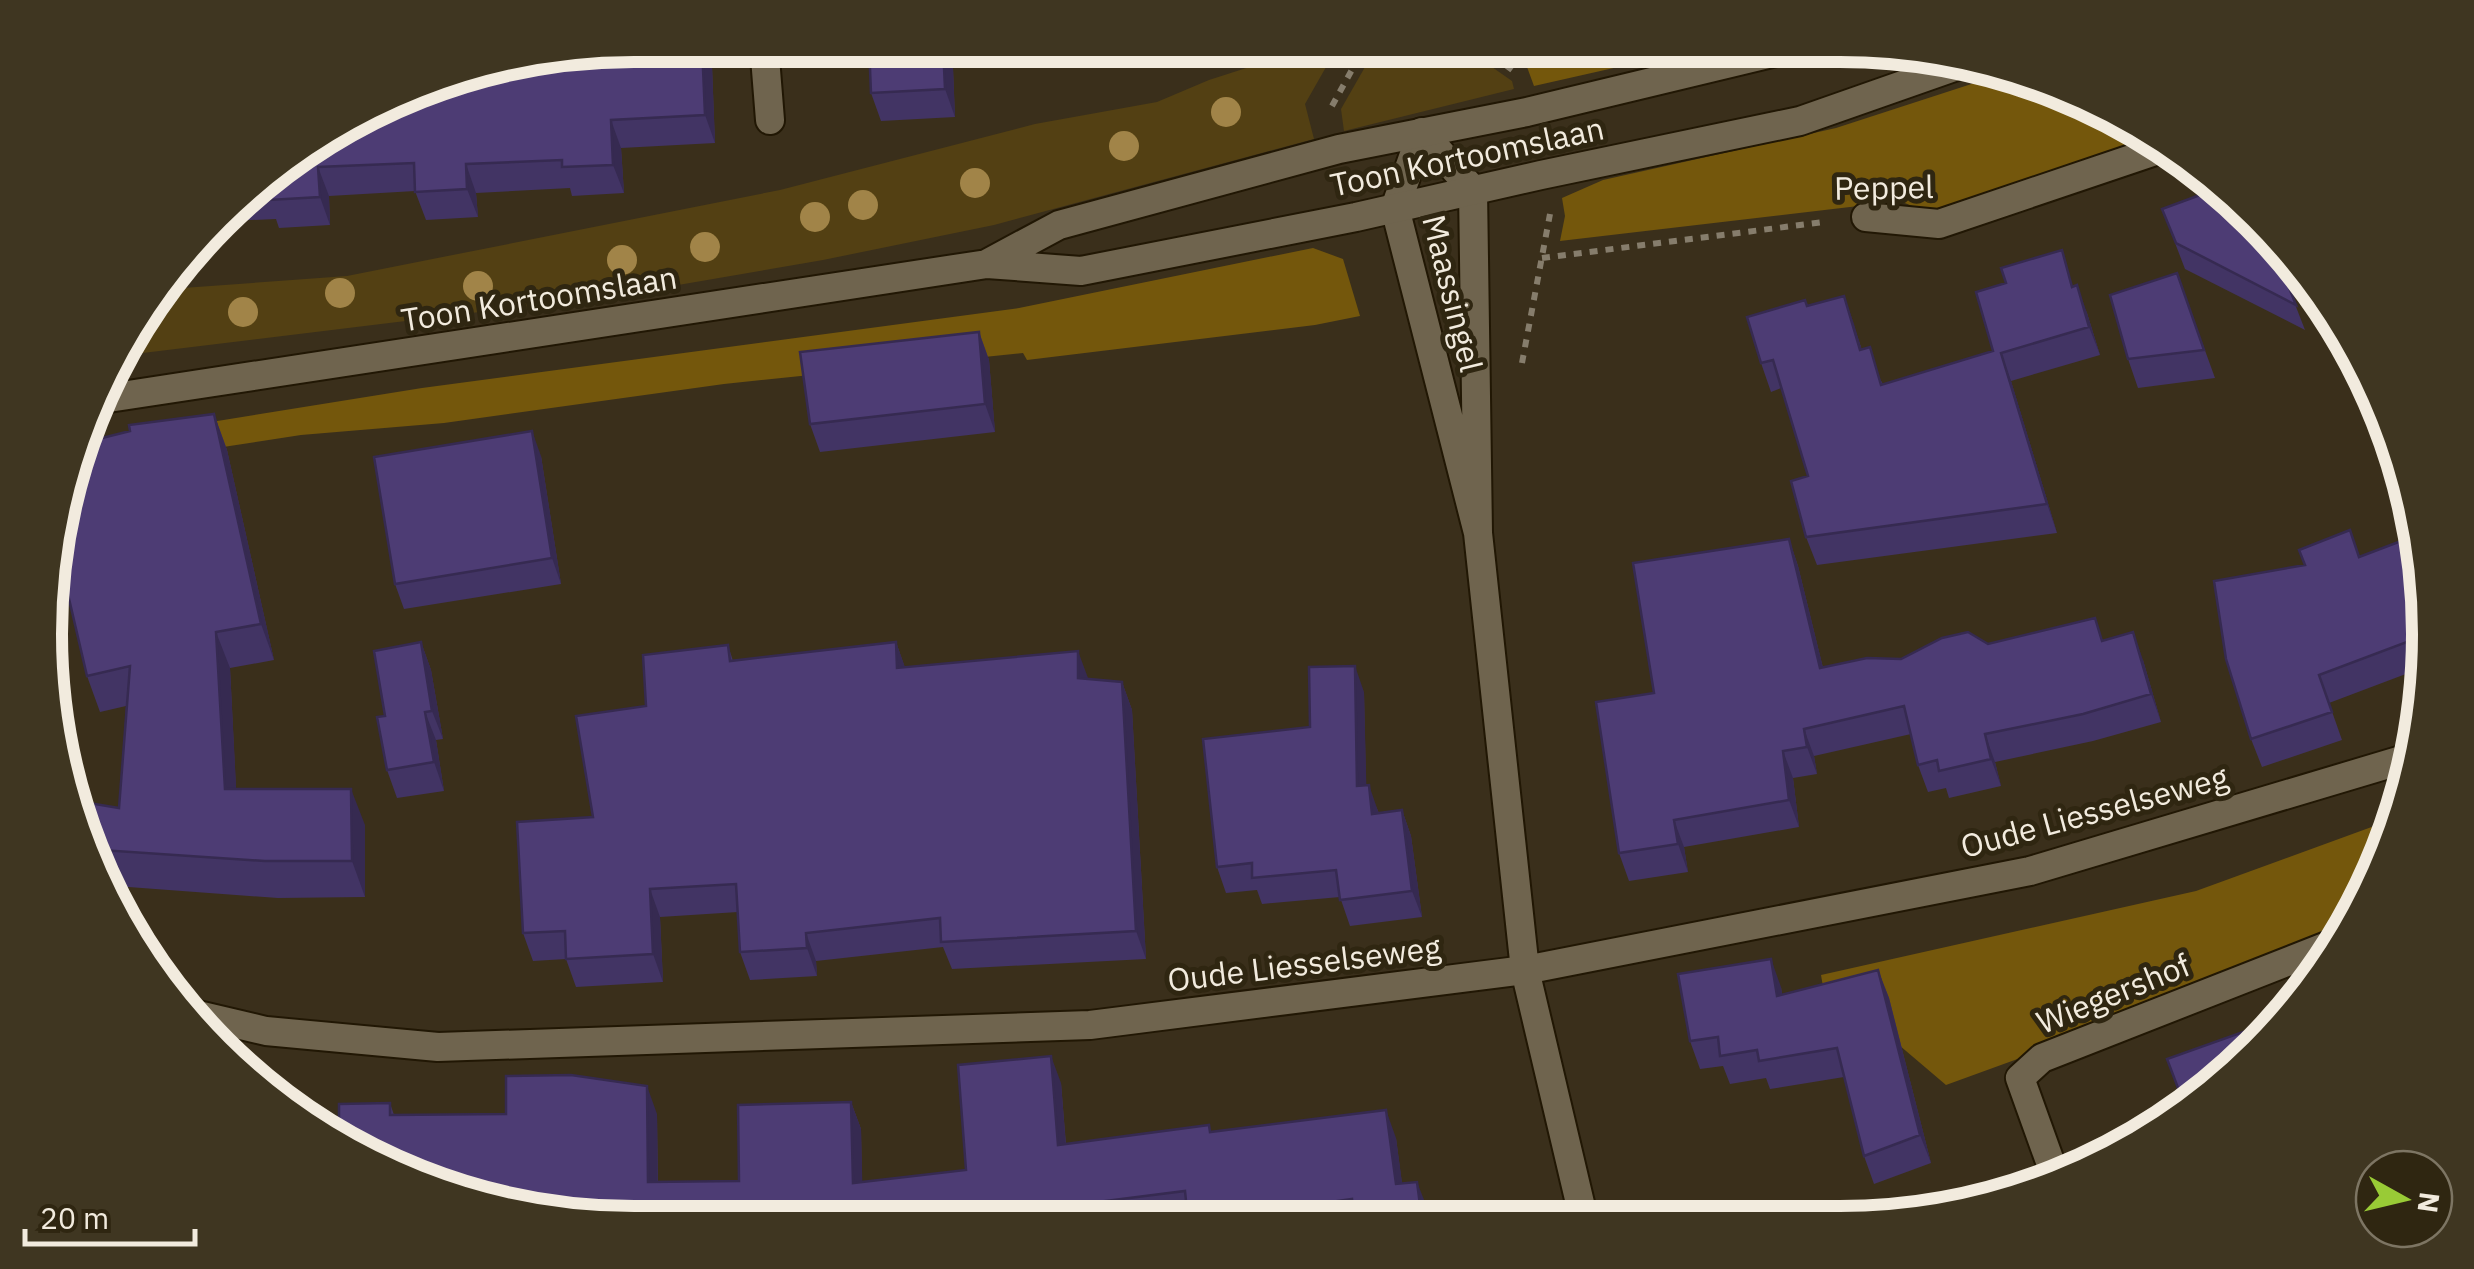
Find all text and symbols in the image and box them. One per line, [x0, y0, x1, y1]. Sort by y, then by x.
street label: Toon Kortoomslaan [1326, 106, 1608, 206]
street label: Peppel [1834, 165, 1934, 209]
street label: Maassingel [1413, 210, 1493, 376]
street label: Toon Kortoomslaan [398, 255, 680, 341]
street label: Oude Liesselseweg [1956, 755, 2232, 867]
street label: Oude Liesselseweg [1165, 925, 1443, 1001]
street label: Wiegershof [2030, 943, 2196, 1043]
north arrow [2354, 1149, 2454, 1249]
scale bar [25, 1184, 195, 1246]
text: N [2410, 1190, 2449, 1215]
text: 20 m [40, 1198, 109, 1237]

